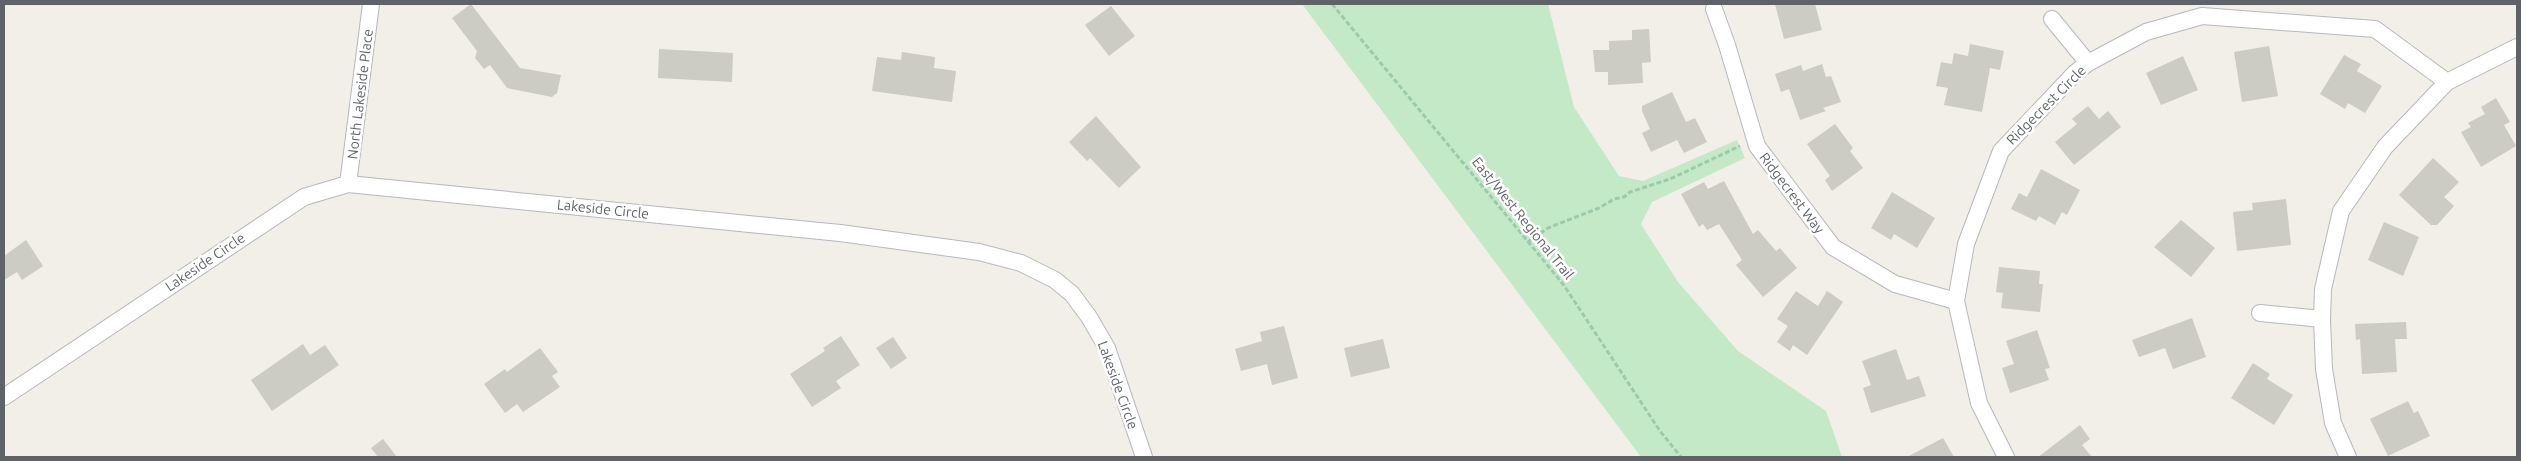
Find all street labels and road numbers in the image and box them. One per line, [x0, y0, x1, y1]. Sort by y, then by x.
street label: North Lakeside Place [344, 28, 376, 160]
street label: Ridgecrest Circle [2003, 62, 2089, 148]
street label: Ridgecrest Way [1756, 149, 1828, 237]
street label: East/West Regional Trail [1469, 154, 1577, 282]
street label: Lakeside Circle [556, 196, 650, 222]
street label: Lakeside Circle [162, 229, 248, 295]
street label: Lakeside Circle [1095, 339, 1141, 431]

